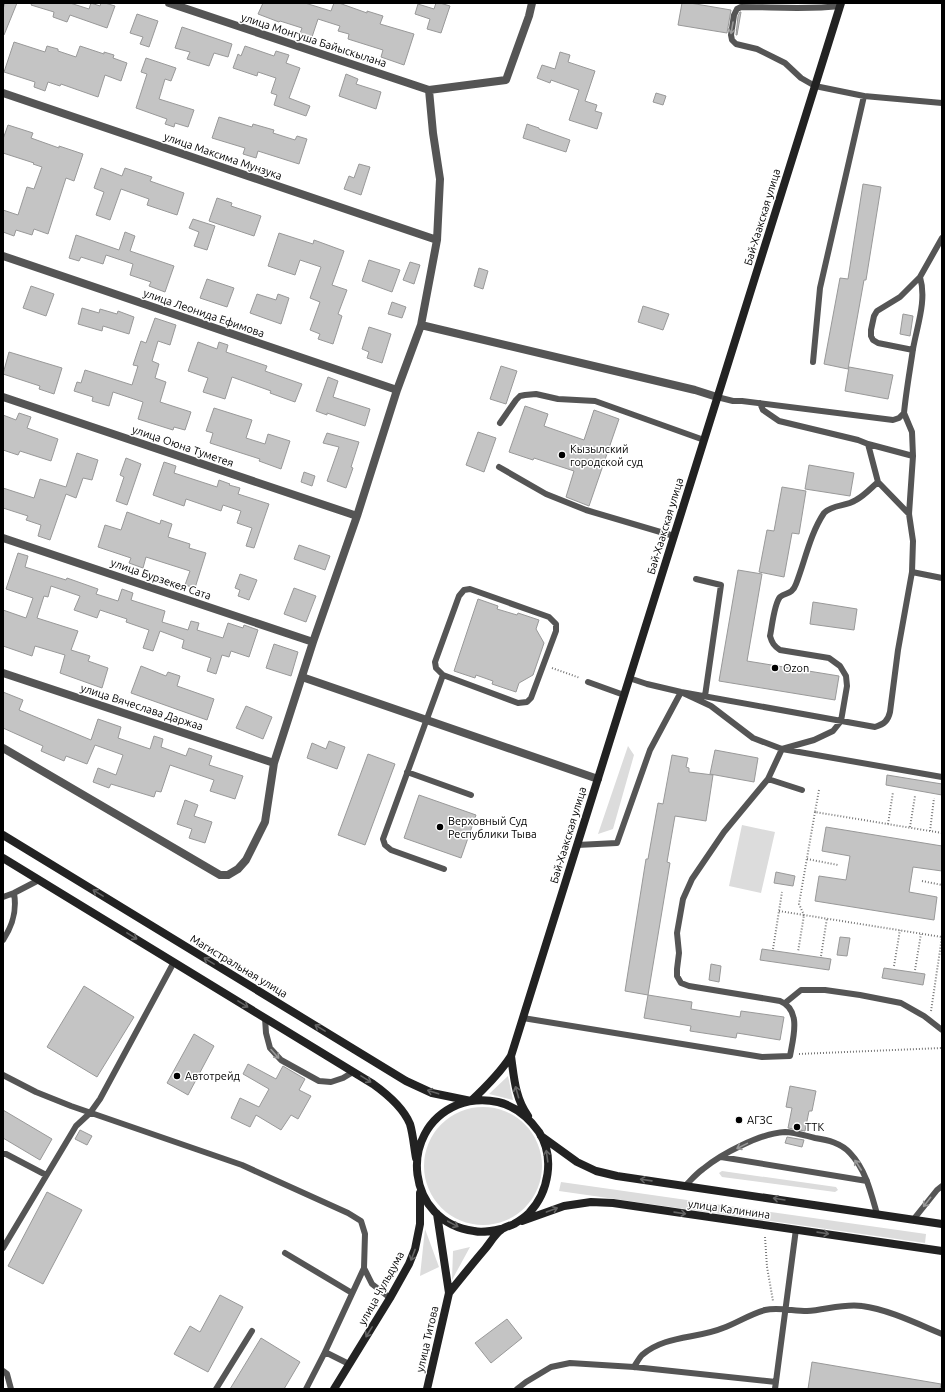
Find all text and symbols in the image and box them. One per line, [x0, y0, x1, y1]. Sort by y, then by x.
street label: улица Монгуша Байыскылана [240, 11, 388, 69]
one-way arrow [728, 21, 736, 34]
street label: улица Максима Мунзука [162, 130, 284, 182]
street label: Бай-Хаакская улица [742, 167, 782, 267]
street label: улица Леонида Ефимова [142, 287, 266, 339]
street label: улица Оюна Туметея [131, 423, 235, 469]
place label: Кызылский городской суд [570, 443, 644, 468]
marker: Кызылский городской суд [557, 450, 567, 460]
street label: Бай-Хаакская улица [645, 476, 685, 576]
street label: улица Бурзекея Сата [109, 556, 213, 602]
place label: Ozon [783, 662, 809, 674]
marker: Ozon [770, 663, 780, 673]
street label: улица Вячеслава Даржаа [79, 682, 205, 732]
street label: Бай-Хаакская улица [548, 785, 588, 885]
place label: Верховный Суд Республики Тыва [448, 815, 537, 840]
marker: Верховный Суд Республики Тыва [435, 822, 445, 832]
one-way arrow [93, 889, 104, 897]
street label: Магистральная улица [188, 932, 290, 1000]
one-way arrow [126, 933, 138, 941]
one-way arrow [203, 956, 215, 964]
one-way arrow [237, 1000, 248, 1008]
one-way arrow [314, 1024, 326, 1032]
one-way arrow [271, 1049, 280, 1059]
place label: Автотрейд [185, 1070, 240, 1082]
marker: Автотрейд [172, 1071, 182, 1081]
one-way arrow [360, 1075, 371, 1084]
one-way arrow [513, 1086, 520, 1099]
one-way arrow [427, 1088, 440, 1095]
place label: АГЗС [747, 1114, 773, 1126]
marker: АГЗС [734, 1115, 744, 1125]
place label: ТТК [805, 1121, 824, 1133]
marker: ТТК [792, 1122, 802, 1132]
one-way arrow [736, 1143, 748, 1150]
one-way arrow [543, 1150, 551, 1163]
one-way arrow [854, 1159, 862, 1171]
one-way arrow [640, 1176, 653, 1184]
one-way arrow [773, 1195, 786, 1203]
street label: улица Калинина [687, 1197, 771, 1221]
one-way arrow [923, 1197, 931, 1208]
one-way arrow [546, 1206, 558, 1214]
one-way arrow [673, 1209, 686, 1217]
one-way arrow [447, 1221, 459, 1229]
one-way arrow [816, 1229, 829, 1237]
one-way arrow [408, 1248, 416, 1260]
street label: улица Чульдума [356, 1249, 406, 1327]
street label: улица Титова [414, 1305, 440, 1373]
one-way arrow [365, 1326, 373, 1337]

